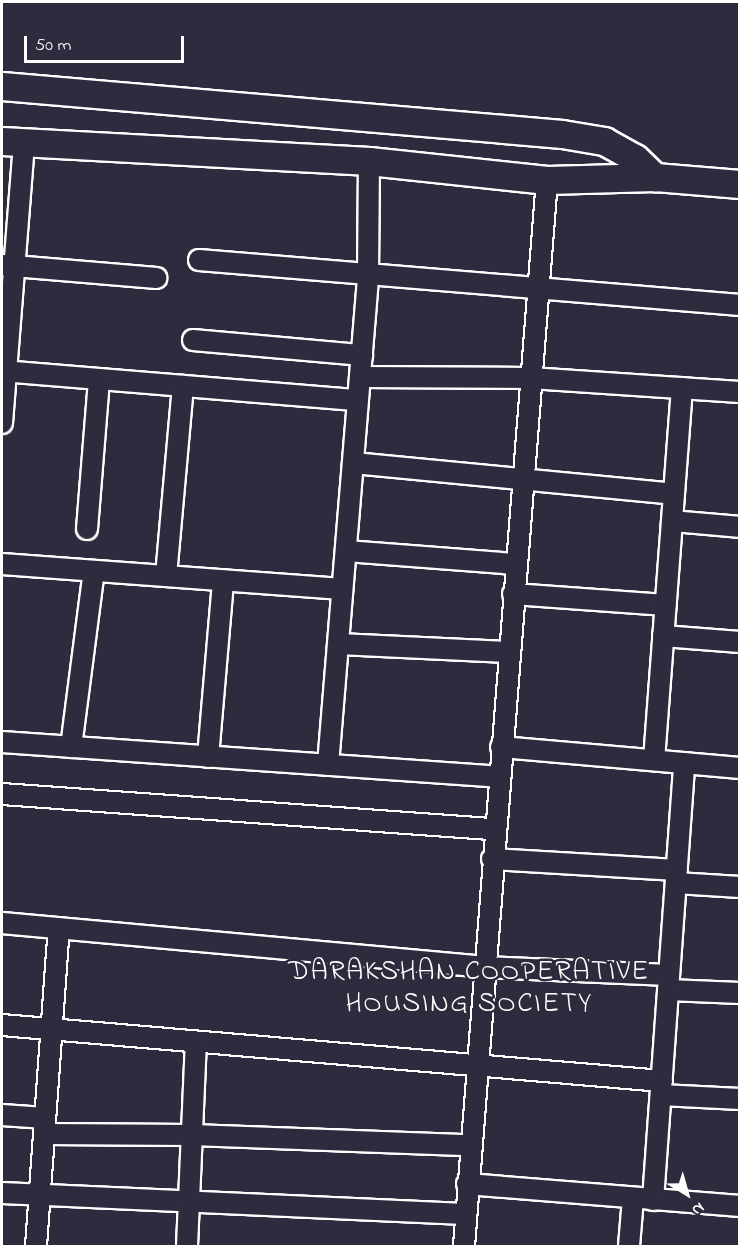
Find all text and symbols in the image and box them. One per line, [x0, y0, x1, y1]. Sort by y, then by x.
scale bar [27, 24, 188, 62]
text: 50 m [35, 33, 72, 59]
district label: DARAKSHAN COOPERATIVE HOUSING SOCIETY [288, 956, 650, 1022]
north arrow [657, 1164, 717, 1224]
text: N [686, 1196, 709, 1221]

